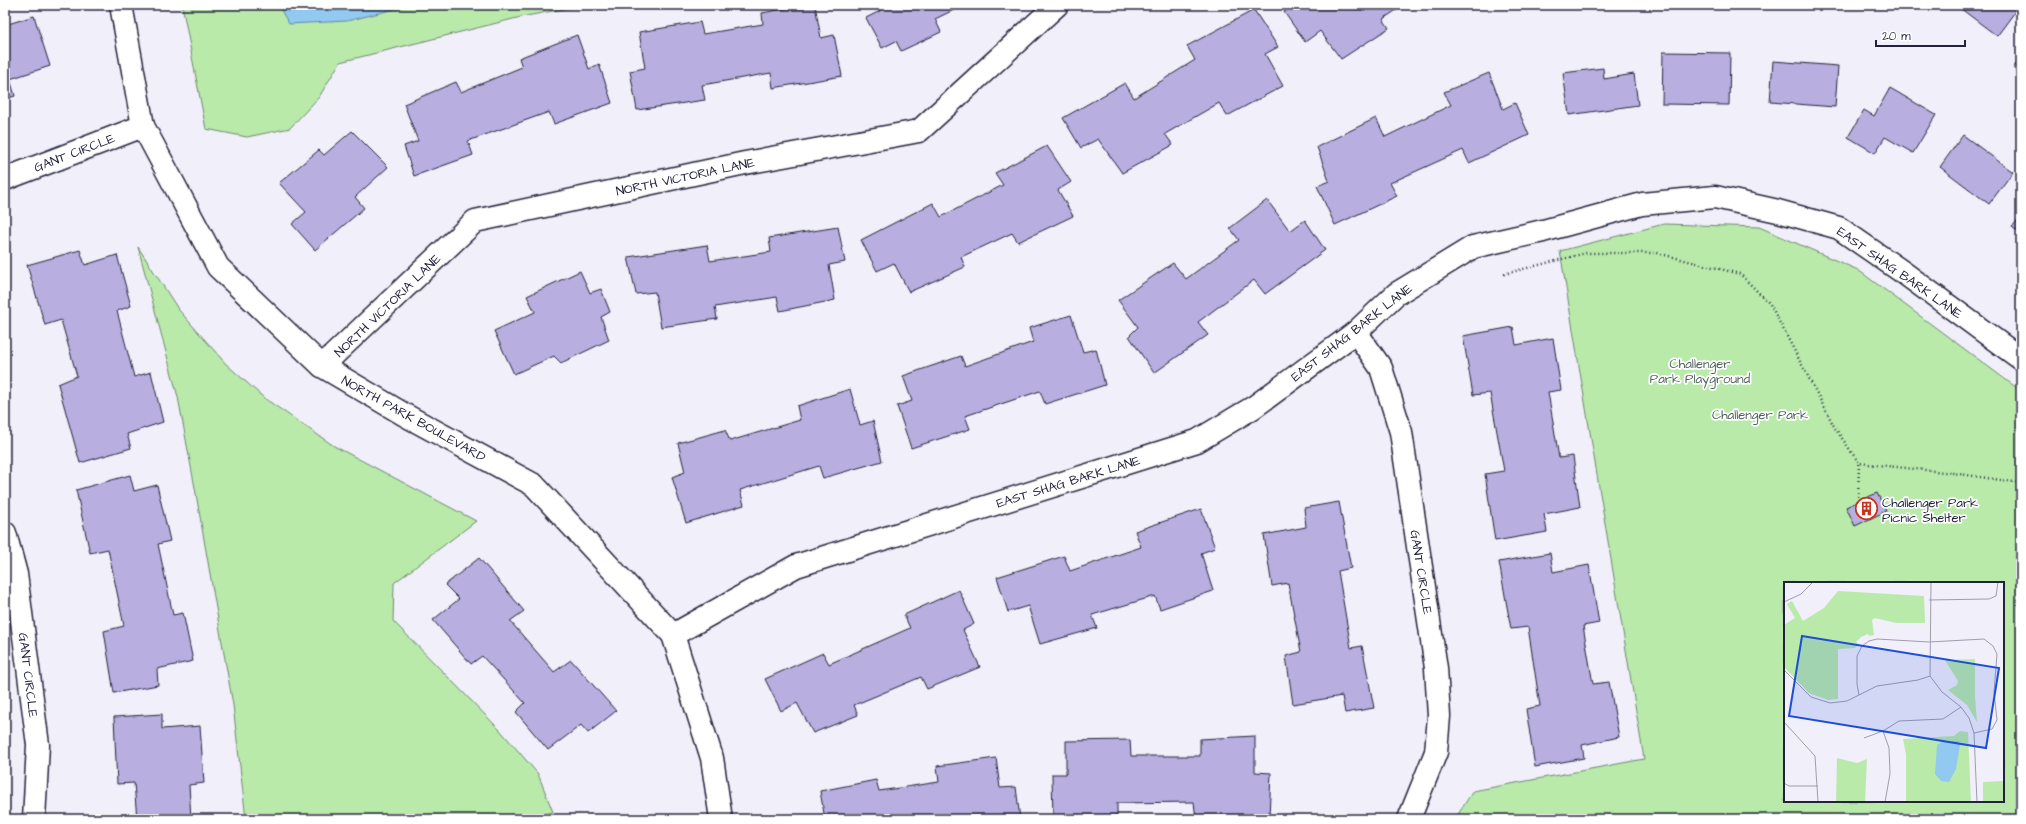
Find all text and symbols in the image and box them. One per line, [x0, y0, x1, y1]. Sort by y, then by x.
scale bar [1876, 22, 1965, 48]
text: 20 m [1882, 28, 1911, 45]
street label: GANT CIRCLE [31, 129, 118, 177]
street label: NORTH VICTORIA LANE [614, 153, 757, 200]
street label: EAST SHAG BARK LANE [1833, 223, 1966, 323]
street label: NORTH VICTORIA LANE [331, 250, 445, 361]
street label: EAST SHAG BARK LANE [1287, 279, 1416, 386]
park label: Challenger Park Playground [1650, 355, 1750, 389]
street label: NORTH PARK BOULEVARD [338, 372, 489, 466]
park label: Challenger Park [1712, 406, 1808, 425]
street label: EAST SHAG BARK LANE [994, 451, 1143, 512]
place label: Challenger Park Picnic Shelter [1882, 494, 1978, 527]
building icon: Challenger Park Picnic Shelter [1853, 496, 1879, 522]
street label: GANT CIRCLE [1405, 529, 1437, 616]
inset map [1784, 582, 2004, 802]
street label: GANT CIRCLE [14, 632, 42, 719]

